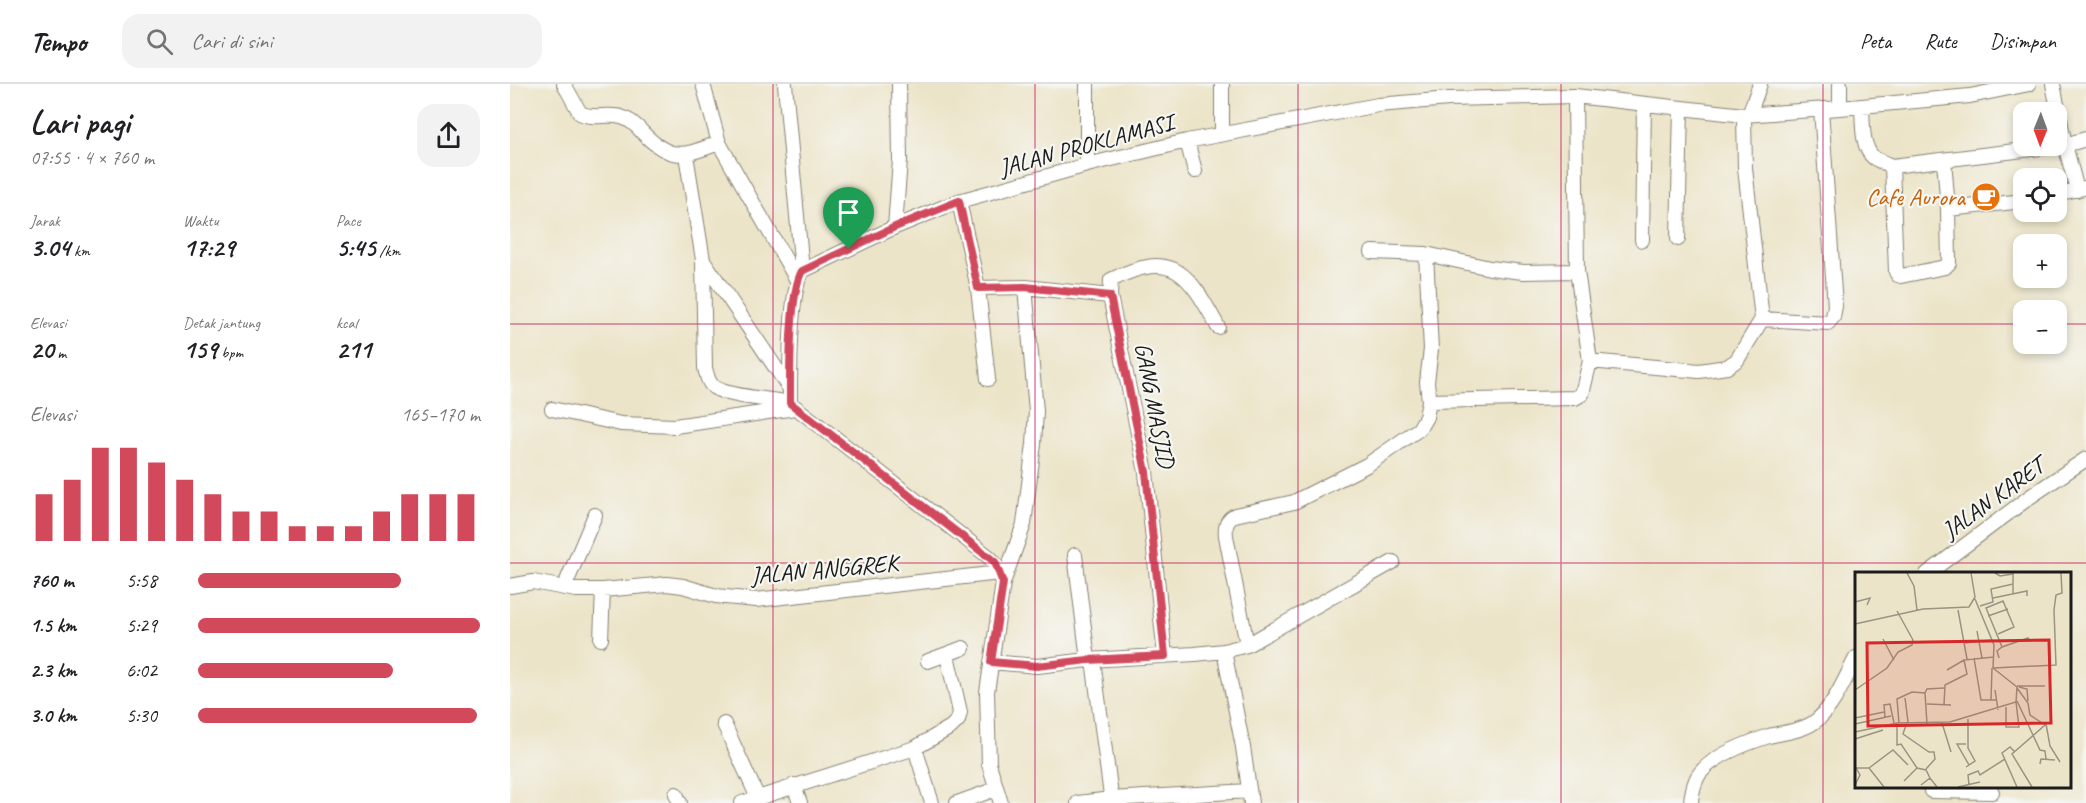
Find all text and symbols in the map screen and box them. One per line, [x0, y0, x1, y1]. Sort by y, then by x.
search box [122, 14, 542, 68]
text: Tempo [30, 24, 86, 59]
icon: search [143, 25, 176, 58]
text: Cari di sini [191, 27, 272, 55]
text: Peta [1860, 28, 1891, 54]
text: Rute [1924, 28, 1957, 54]
text: Disimpan [1990, 28, 2056, 54]
text: Lari pagi [30, 101, 130, 143]
north arrow [2013, 102, 2067, 156]
map controls [2013, 102, 2067, 354]
button: share [417, 104, 480, 167]
street label: JALAN PROKLAMASI [995, 106, 1181, 183]
text: 07:55 · 4 × 760 m [30, 145, 154, 170]
button: locate [2013, 168, 2067, 222]
cafe icon: Cafe Aurora [1970, 181, 2002, 213]
place label: Cafe Aurora [1866, 182, 1966, 212]
pin [823, 187, 874, 249]
icon: arrive [832, 196, 865, 229]
text: Jarak [30, 211, 60, 231]
text: Waktu [183, 211, 219, 231]
text: Pace [336, 211, 361, 231]
text: 3.04 [30, 231, 70, 264]
text: 17:29 [183, 231, 235, 264]
text: 5:45 [336, 231, 375, 264]
button: + [2013, 234, 2067, 288]
text: km [70, 241, 90, 261]
text: /km [375, 241, 400, 261]
button: − [2013, 300, 2067, 354]
text: Elevasi [30, 313, 67, 333]
text: Detak jantung [183, 313, 260, 333]
text: kcal [336, 313, 357, 333]
text: 20 [30, 333, 53, 366]
text: 159 [183, 333, 217, 366]
text: 211 [336, 333, 371, 366]
street label: GANG MASJID [1128, 340, 1182, 472]
text: m [53, 343, 66, 363]
text: bpm [217, 343, 243, 363]
text: Elevasi [30, 402, 76, 427]
text: 165–170 m [401, 402, 480, 427]
street label: JALAN KARET [1935, 447, 2055, 546]
street label: JALAN ANGGREK [748, 547, 903, 590]
text: 760 m [30, 568, 74, 593]
text: 5:58 [126, 568, 157, 593]
inset map [1855, 572, 2071, 788]
text: 1.5 km [30, 613, 76, 638]
text: 5:29 [126, 613, 157, 638]
text: 2.3 km [30, 658, 77, 683]
text: 6:02 [126, 658, 157, 683]
text: 3.0 km [30, 703, 77, 728]
text: 5:30 [126, 703, 157, 728]

